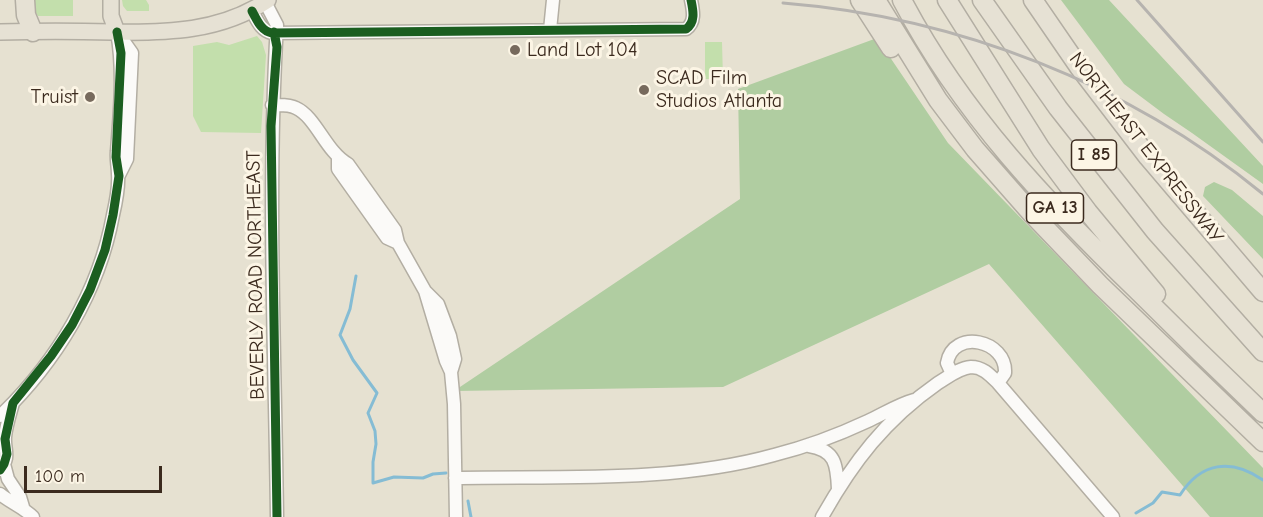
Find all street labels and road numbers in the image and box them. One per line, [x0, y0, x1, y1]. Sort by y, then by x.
street label: NORTHEAST EXPRESSWAY [1064, 48, 1228, 248]
road number: I 85 [1072, 140, 1116, 170]
street label: BEVERLY ROAD NORTHEAST [242, 150, 270, 400]
road number: GA 13 [1026, 193, 1084, 223]

